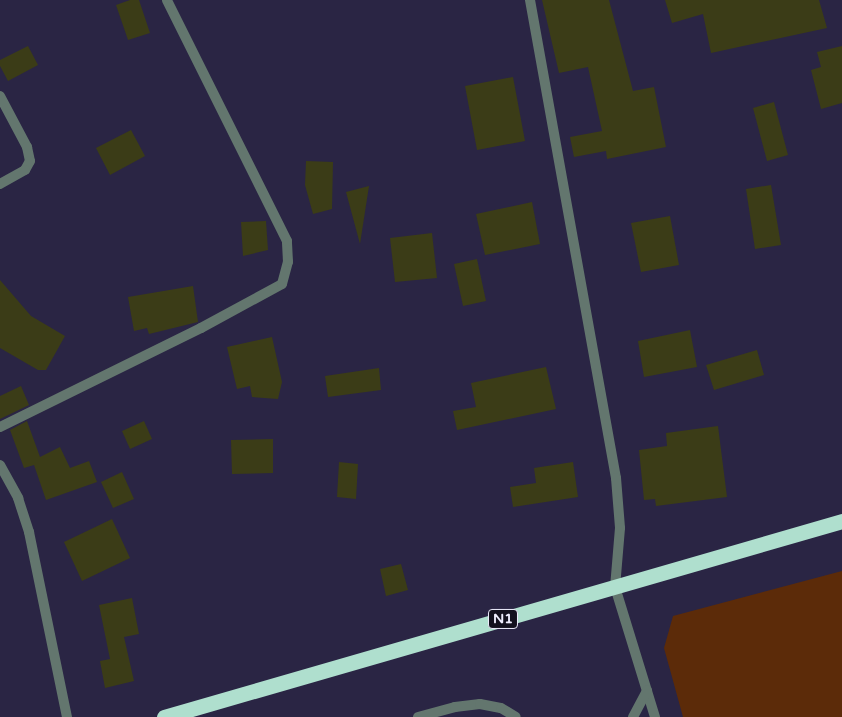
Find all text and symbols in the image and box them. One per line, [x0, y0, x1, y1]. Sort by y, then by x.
road number: N1 [487, 608, 519, 630]

